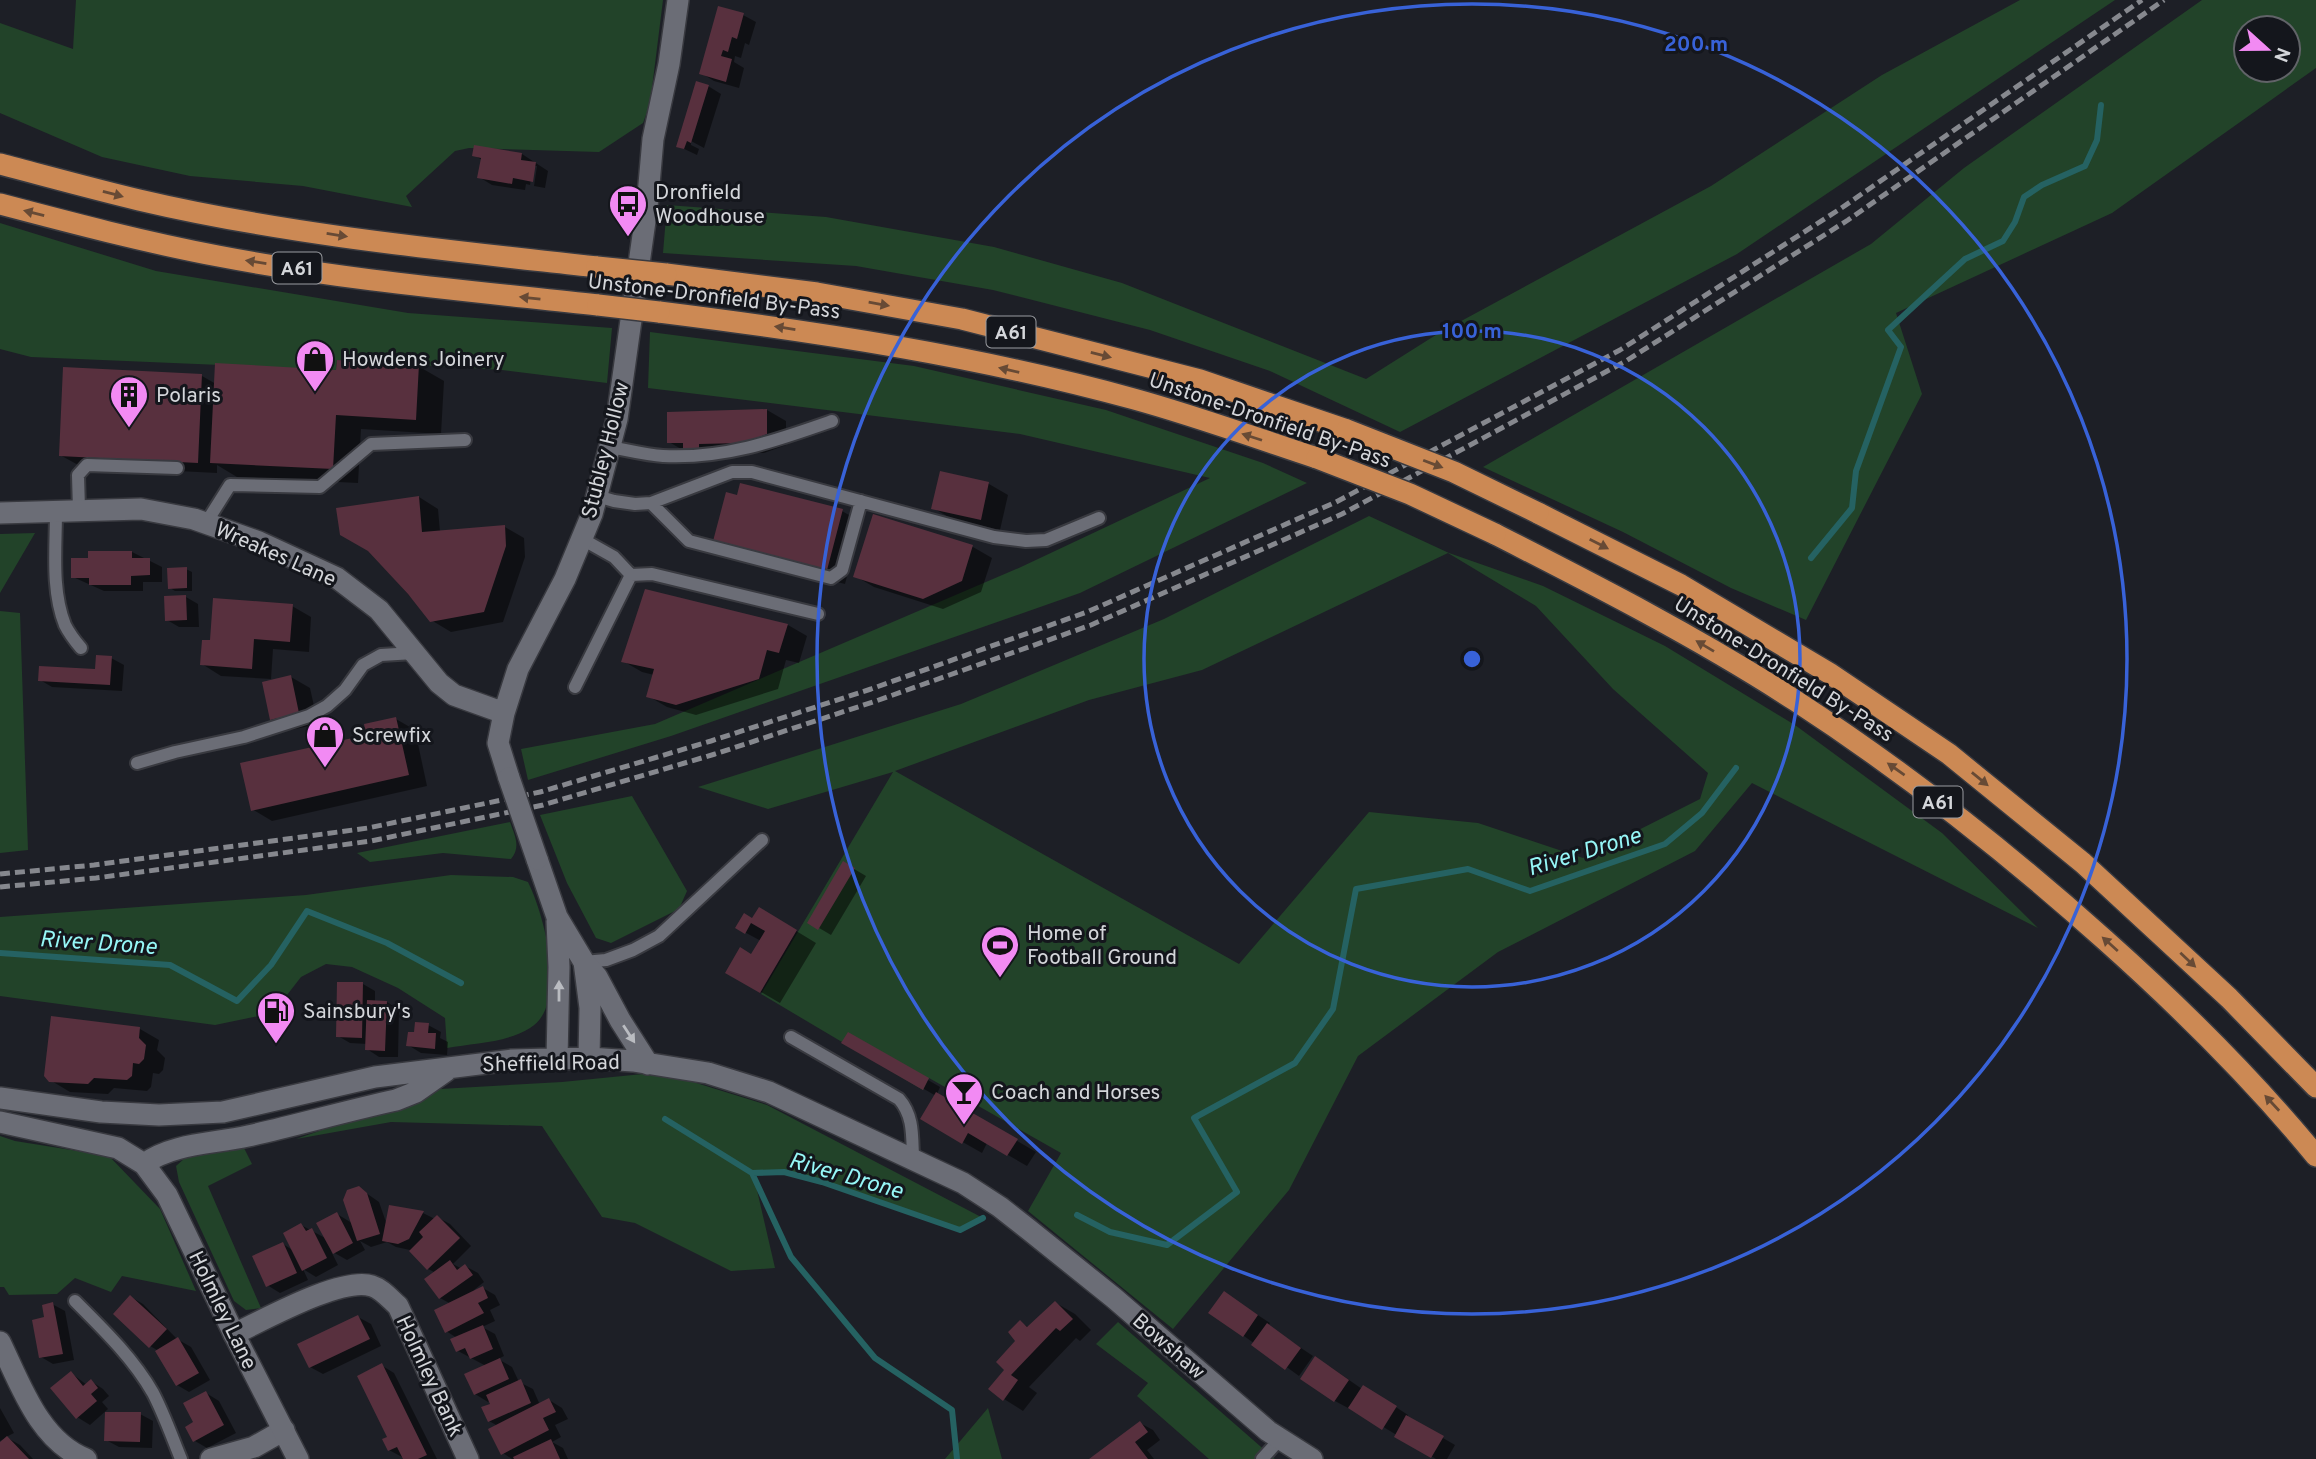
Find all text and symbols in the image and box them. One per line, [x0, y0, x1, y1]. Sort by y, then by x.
north arrow [2232, 14, 2302, 84]
text: 200 m [1664, 32, 1728, 59]
text: N [2267, 44, 2295, 65]
place label: Dronfield Woodhouse [655, 180, 765, 231]
bus stop icon: Dronfield Woodhouse [607, 183, 649, 238]
one-way arrow [103, 189, 125, 200]
one-way arrow [23, 207, 45, 218]
one-way arrow [326, 230, 348, 241]
road number: A61 [272, 252, 322, 284]
one-way arrow [245, 256, 267, 267]
street label: Unstone-Dronfield By-Pass [586, 269, 842, 326]
one-way arrow [519, 292, 541, 303]
one-way arrow [868, 299, 890, 310]
road number: A61 [986, 316, 1036, 348]
text: 100 m [1442, 319, 1502, 346]
one-way arrow [774, 322, 796, 333]
shop icon: Howdens Joinery [294, 338, 336, 393]
place label: Howdens Joinery [342, 347, 505, 374]
one-way arrow [1090, 350, 1112, 361]
one-way arrow [998, 364, 1020, 375]
street label: Unstone-Dronfield By-Pass [1145, 367, 1394, 476]
building icon: Polaris [108, 374, 150, 429]
street label: Stubley Hollow [576, 379, 636, 521]
place label: Polaris [156, 383, 221, 410]
one-way arrow [1241, 431, 1262, 442]
one-way arrow [1423, 458, 1444, 469]
street label: Wreakes Lane [211, 517, 340, 594]
one-way arrow [1589, 538, 1609, 549]
street label: Unstone-Dronfield By-Pass [1668, 591, 1898, 749]
one-way arrow [1695, 640, 1714, 652]
centre of rings [1460, 647, 1484, 671]
shop icon: Screwfix [304, 714, 346, 769]
place label: Screwfix [352, 723, 432, 750]
one-way arrow [1887, 762, 1905, 776]
one-way arrow [1970, 771, 1988, 786]
road number: A61 [1913, 786, 1962, 818]
water label: River Drone [1524, 822, 1646, 884]
place label: Home of Football Ground [1027, 921, 1177, 972]
sports icon: Home of Football Ground [979, 924, 1021, 979]
water label: River Drone [38, 926, 158, 963]
one-way arrow [2101, 936, 2119, 952]
one-way arrow [2179, 952, 2196, 968]
one-way arrow [553, 980, 565, 1002]
fuel station icon: Sainsbury's [255, 990, 297, 1045]
place label: Sainsbury's [303, 999, 411, 1026]
one-way arrow [622, 1025, 636, 1043]
street label: Sheffield Road [482, 1050, 620, 1079]
bar icon: Coach and Horses [943, 1071, 985, 1126]
place label: Coach and Horses [991, 1080, 1160, 1107]
one-way arrow [2265, 1095, 2281, 1112]
water label: River Drone [785, 1147, 907, 1208]
street label: Holmley Lane [181, 1247, 262, 1374]
street label: Bowshaw [1126, 1308, 1210, 1386]
street label: Holmley Bank [389, 1312, 468, 1441]

